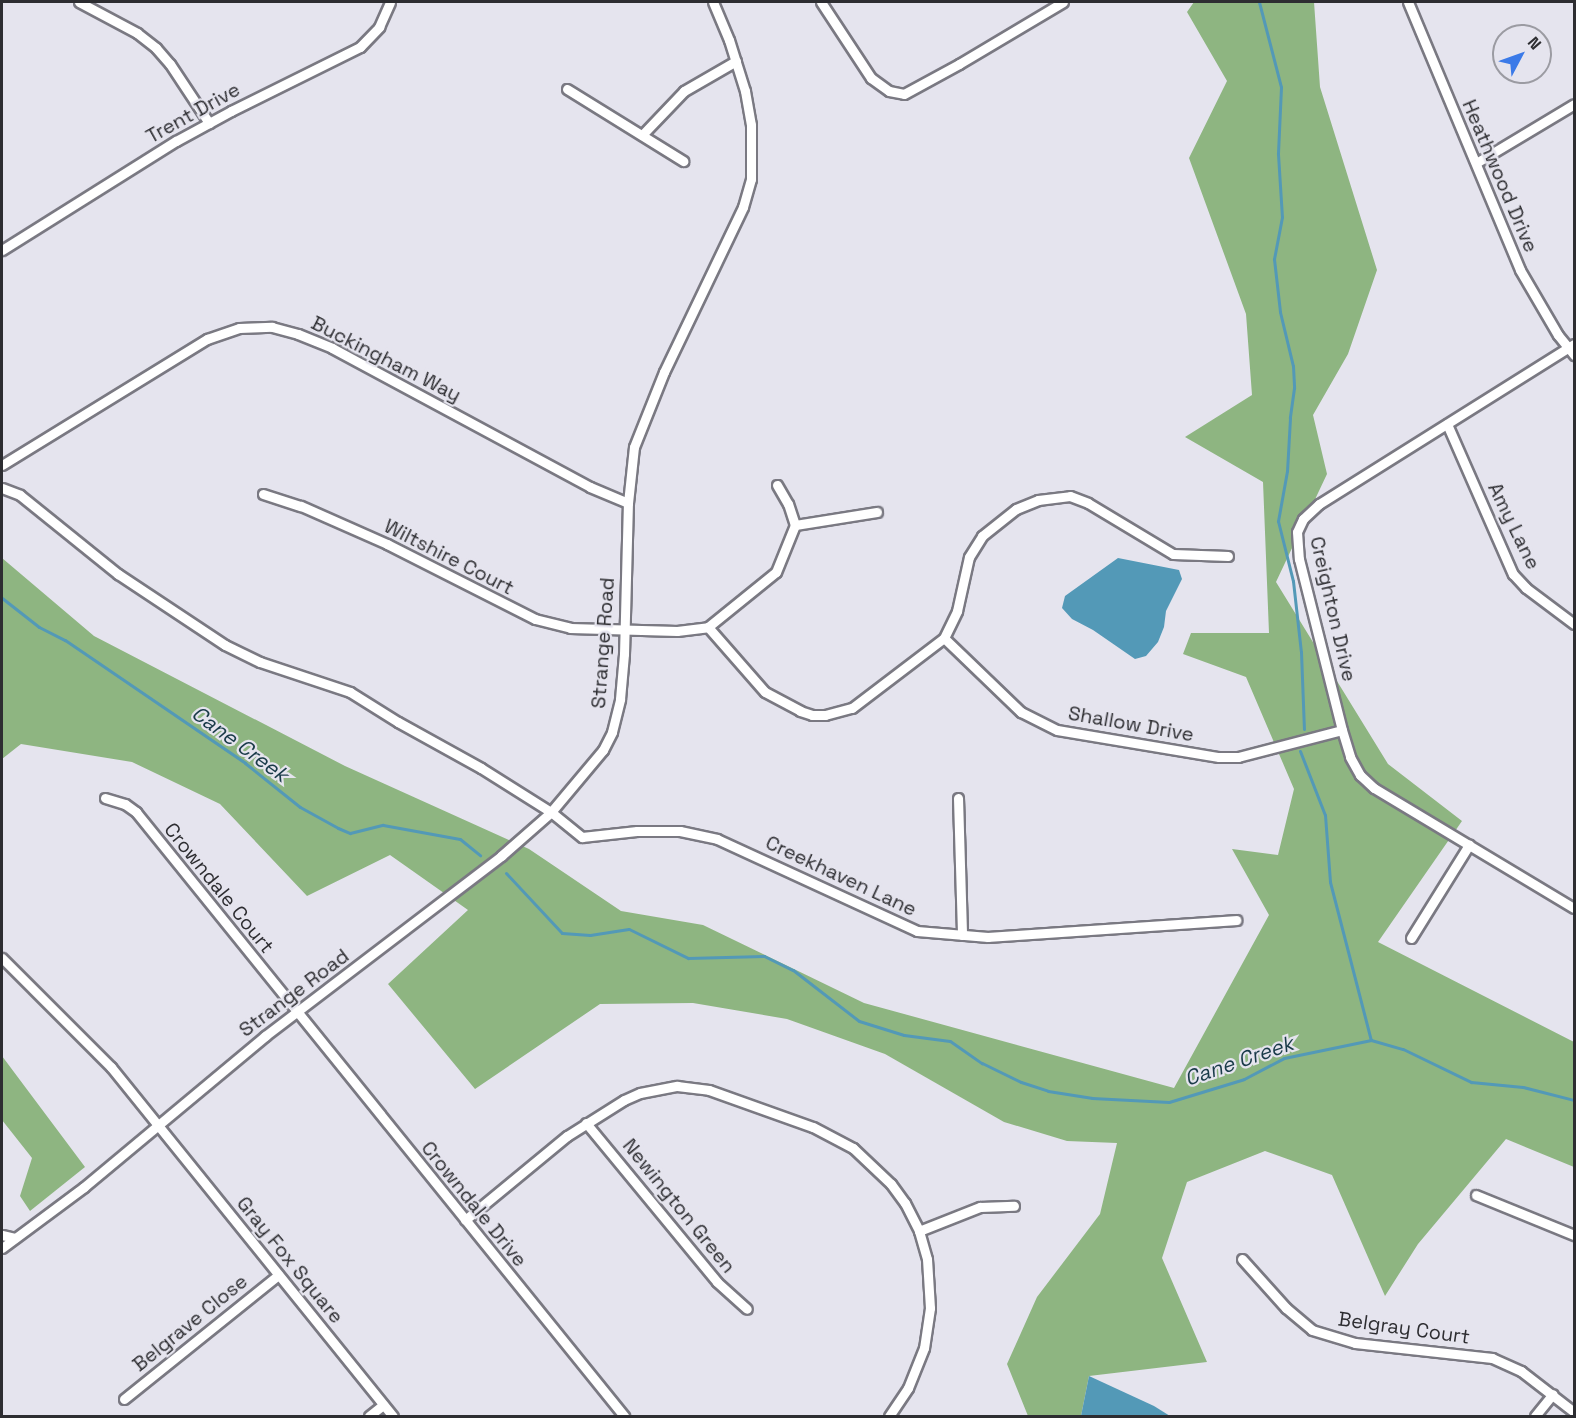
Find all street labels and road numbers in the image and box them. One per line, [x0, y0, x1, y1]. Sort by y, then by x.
street label: Trent Drive [142, 77, 244, 149]
street label: Heathwood Drive [1457, 96, 1543, 256]
street label: Buckingham Way [307, 311, 465, 407]
street label: Amy Lane [1483, 479, 1545, 573]
street label: Wiltshire Court [380, 514, 518, 600]
street label: Creighton Drive [1305, 534, 1361, 684]
street label: Strange Road [586, 577, 620, 709]
street label: Shallow Drive [1066, 701, 1196, 747]
street label: Crowndale Court [159, 818, 279, 958]
street label: Creekhaven Lane [762, 831, 920, 921]
street label: Strange Road [234, 944, 354, 1042]
street label: Newington Green [617, 1134, 741, 1278]
street label: Crowndale Drive [416, 1136, 532, 1272]
street label: Gray Fox Square [231, 1192, 349, 1328]
street label: Belgrave Close [128, 1269, 252, 1377]
street label: Belgray Court [1337, 1307, 1471, 1349]

